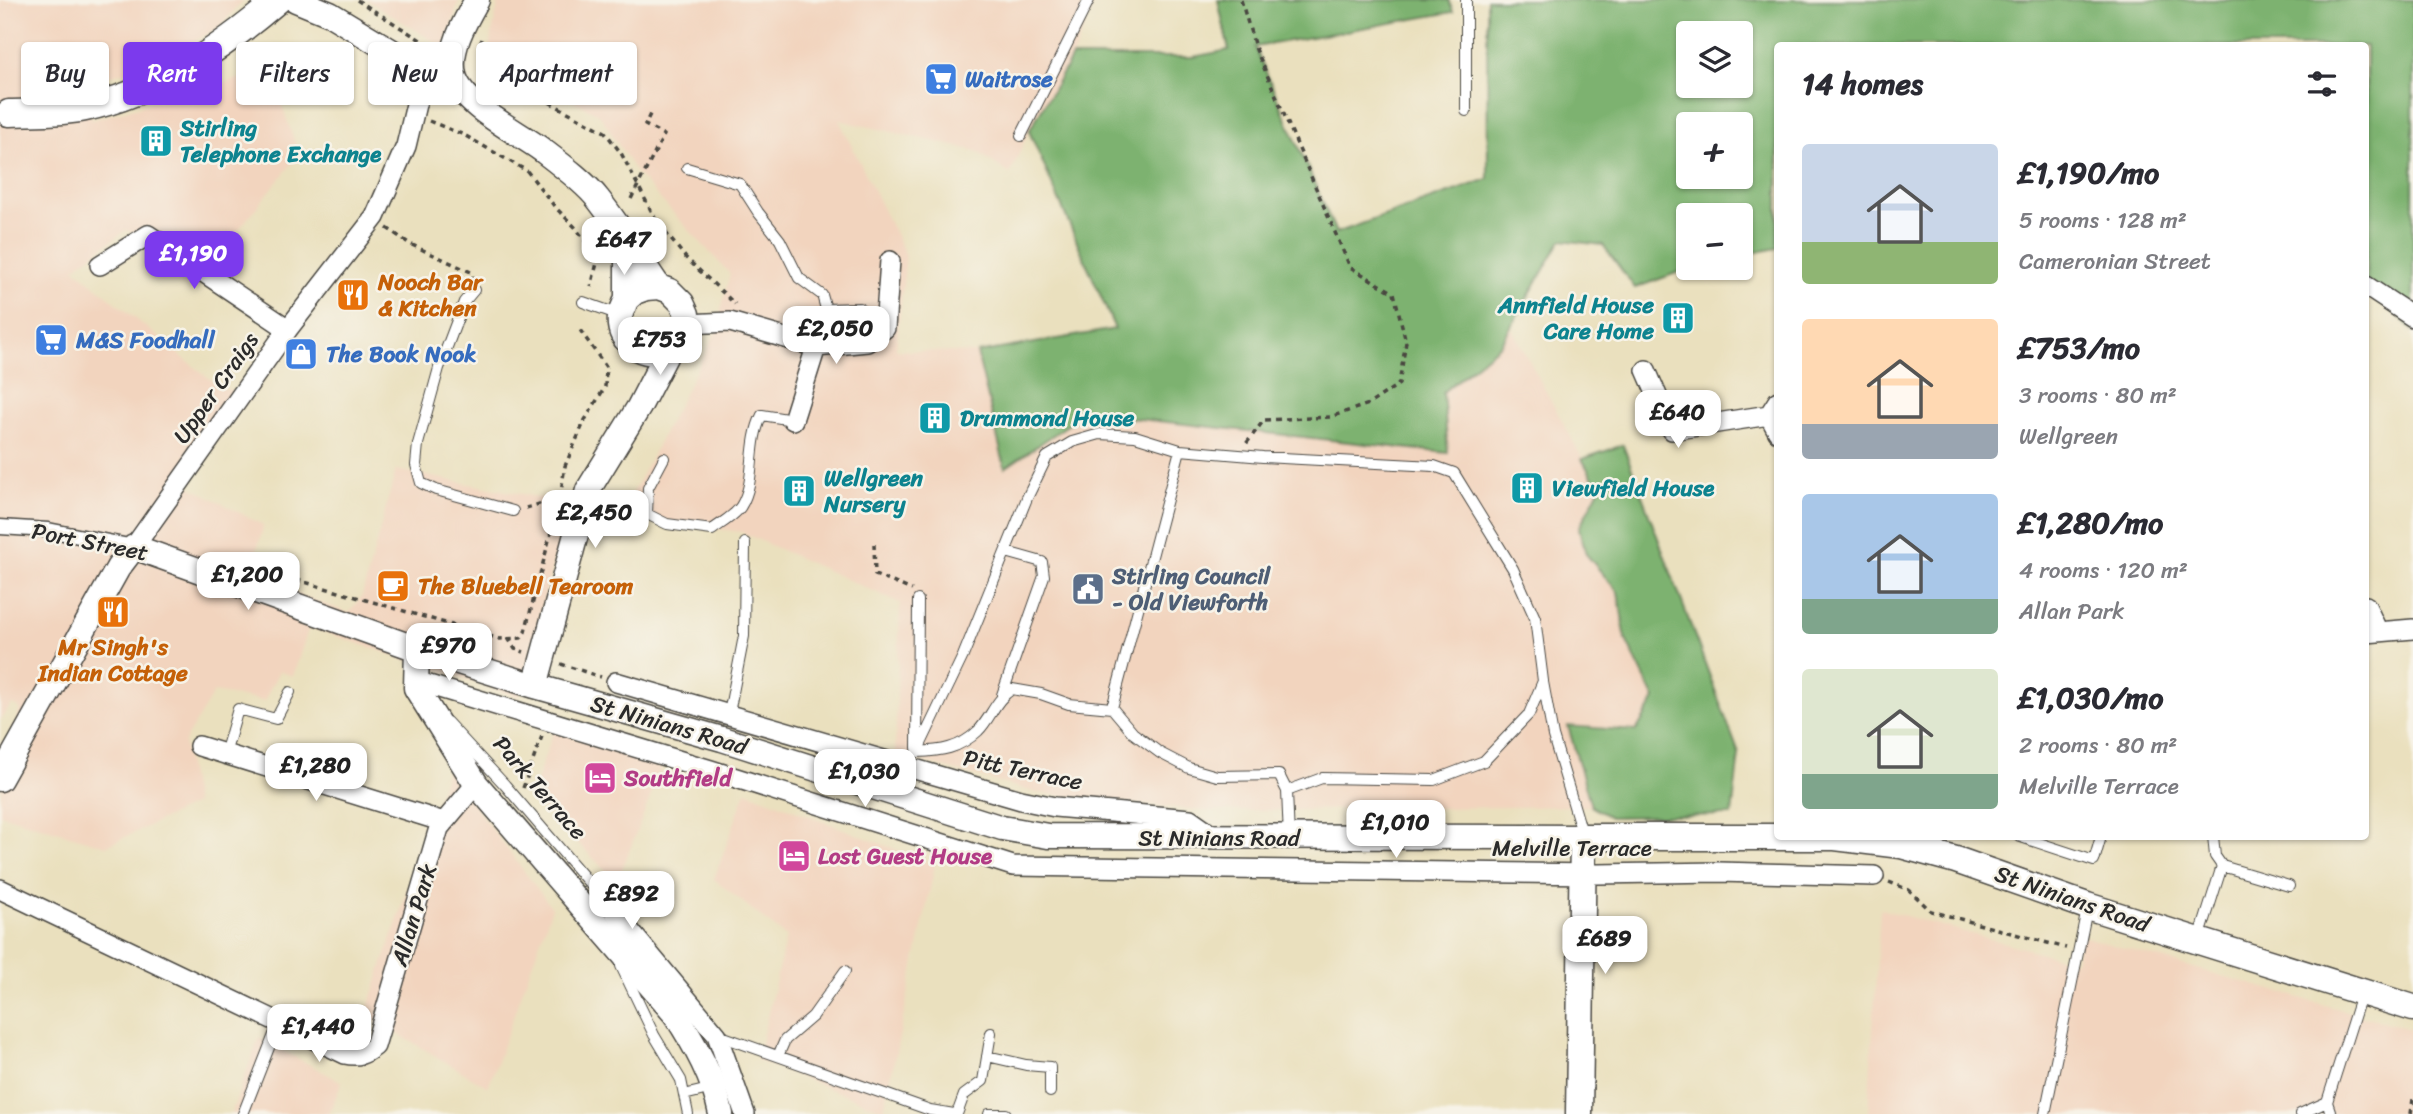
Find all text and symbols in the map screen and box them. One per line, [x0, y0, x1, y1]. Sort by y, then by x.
map controls [1676, 21, 1753, 280]
button: layers [1676, 21, 1753, 98]
chip: Buy [21, 42, 109, 105]
chip: Rent [123, 42, 222, 105]
chip: Filters [236, 42, 354, 105]
chip: New [368, 42, 462, 105]
chip: Apartment [476, 42, 637, 105]
text: 14 homes [1802, 57, 1923, 111]
place label: Waitrose [965, 59, 1053, 100]
supermarket icon: Waitrose [922, 60, 960, 98]
icon: filters [2303, 65, 2341, 103]
place label: Stirling Telephone Exchange [179, 108, 382, 175]
button: + [1676, 112, 1753, 189]
building icon: Stirling Telephone Exchange [137, 122, 175, 160]
text: £1,190/mo [2019, 146, 2159, 200]
icon: home [1858, 172, 1942, 256]
text: 5 rooms · 128 m² [2019, 200, 2187, 241]
button: − [1676, 203, 1753, 280]
pin: £647 [583, 218, 665, 277]
text: £647 [598, 219, 650, 260]
pin: £1,190 [137, 232, 251, 291]
text: £1,190 [161, 233, 227, 274]
text: Cameronian Street [2019, 241, 2211, 282]
place label: Nooch Bar & Kitchen [377, 262, 484, 329]
restaurant icon: Nooch Bar & Kitchen [334, 276, 372, 314]
place label: Annfield House Care Home [1497, 285, 1654, 352]
building icon: Annfield House Care Home [1659, 299, 1697, 337]
pin: £2,050 [779, 306, 893, 366]
text: £2,050 [799, 308, 873, 349]
pin: £753 [619, 318, 701, 377]
text: £753 [634, 319, 686, 360]
place label: M&S Foodhall [75, 320, 216, 361]
supermarket icon: M&S Foodhall [32, 321, 70, 359]
text: £753/mo [2019, 321, 2140, 375]
street label: Upper Craigs [162, 323, 270, 453]
place label: The Book Nook [326, 334, 476, 375]
shop icon: The Book Nook [282, 335, 320, 373]
icon: home [1858, 347, 1942, 431]
text: 3 rooms · 80 m² [2019, 375, 2177, 416]
pin: £640 [1637, 391, 1719, 450]
text: £640 [1651, 392, 1705, 433]
place label: Drummond House [960, 398, 1134, 439]
building icon: Drummond House [916, 399, 954, 437]
text: Wellgreen [2019, 416, 2118, 457]
place label: Wellgreen Nursery [823, 458, 924, 525]
place label: Viewfield House [1552, 468, 1715, 509]
building icon: Viewfield House [1508, 469, 1546, 507]
building icon: Wellgreen Nursery [780, 472, 818, 510]
pin: £2,450 [538, 490, 652, 550]
text: £2,450 [558, 492, 632, 533]
text: £1,280/mo [2019, 496, 2163, 550]
street label: Port Street [28, 511, 152, 573]
icon: home [1858, 522, 1942, 606]
text: 4 rooms · 120 m² [2019, 550, 2188, 591]
pin: £1,200 [191, 552, 305, 612]
text: £1,200 [213, 554, 283, 595]
place label: Stirling Council - Old Viewforth [1111, 556, 1272, 623]
place label: The Bluebell Tearoom [418, 566, 633, 607]
cafe icon: The Bluebell Tearoom [374, 567, 412, 605]
public building icon: Stirling Council - Old Viewforth [1069, 570, 1107, 608]
text: Allan Park [2019, 591, 2124, 632]
restaurant icon: Mr Singh's Indian Cottage [94, 593, 132, 631]
pin: £970 [408, 624, 490, 683]
text: £970 [422, 625, 476, 666]
place label: Mr Singh's Indian Cottage [37, 627, 188, 694]
text: £1,030/mo [2019, 671, 2163, 725]
street label: St Ninians Road [586, 683, 754, 767]
icon: home [1858, 697, 1942, 781]
text: 2 rooms · 80 m² [2019, 725, 2177, 766]
street label: Park Terrace [482, 726, 598, 850]
street label: Pitt Terrace [960, 737, 1087, 803]
pin: £1,280 [259, 744, 373, 803]
text: £1,280 [281, 745, 351, 786]
pin: £1,030 [808, 750, 922, 809]
text: £1,030 [830, 751, 900, 792]
place label: Southfield [623, 758, 733, 799]
hotel icon: Southfield [581, 759, 619, 797]
text: Melville Terrace [2019, 766, 2179, 807]
pin: £1,010 [1339, 800, 1453, 860]
text: £1,010 [1362, 802, 1430, 843]
street label: St Ninians Road [1138, 818, 1302, 859]
street label: Melville Terrace [1492, 828, 1652, 869]
place label: Lost Guest House [818, 836, 993, 877]
hotel icon: Lost Guest House [775, 837, 813, 875]
street label: St Ninians Road [1989, 853, 2157, 945]
street label: Allan Park [379, 859, 449, 972]
pin: £892 [591, 872, 673, 931]
text: £892 [605, 873, 659, 914]
pin: £689 [1564, 916, 1646, 976]
text: £689 [1578, 918, 1632, 959]
pin: £1,440 [262, 1004, 376, 1064]
text: £1,440 [283, 1006, 355, 1047]

